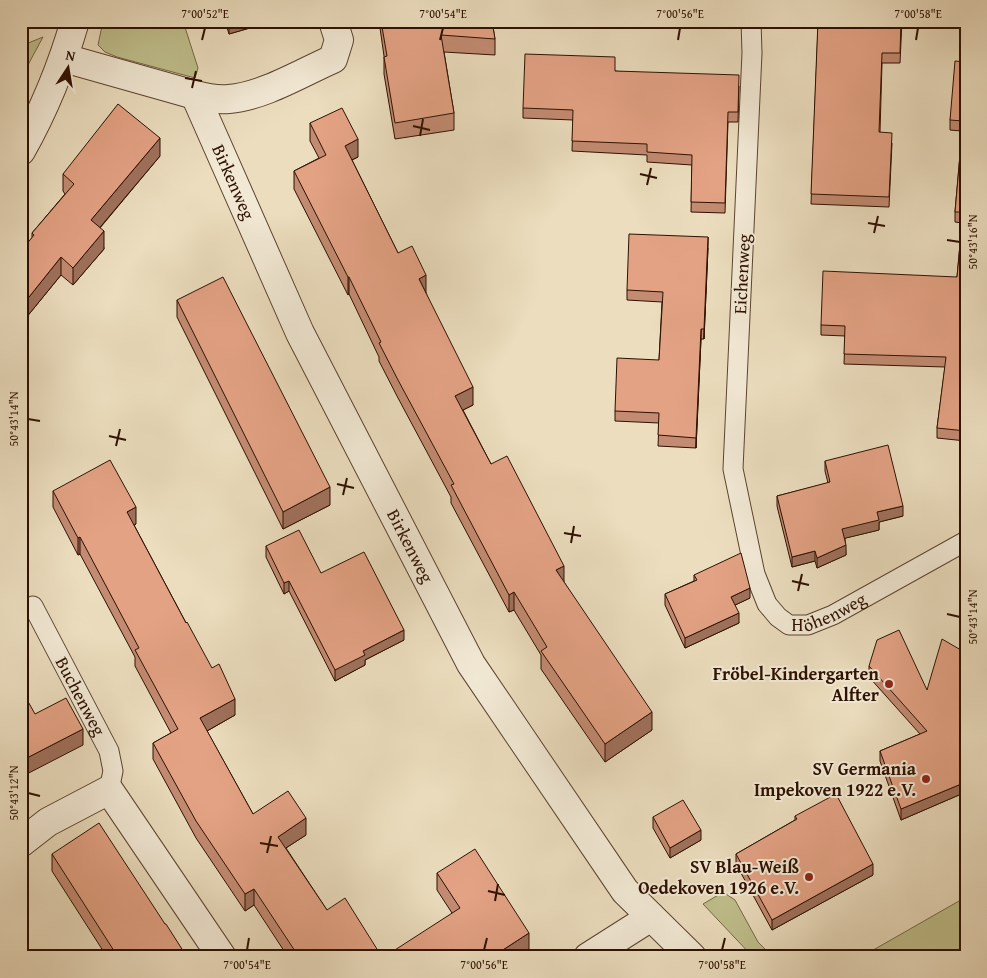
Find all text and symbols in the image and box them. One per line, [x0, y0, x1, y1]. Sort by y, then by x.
text: 7°00'52"E [181, 5, 229, 22]
text: 7°00'54"E [419, 5, 467, 22]
text: 7°00'56"E [656, 5, 704, 22]
text: 7°00'58"E [894, 5, 942, 22]
north arrow [42, 42, 92, 92]
text: N [64, 45, 78, 66]
street label: Birkenweg [205, 140, 262, 224]
text: 50°43'16"N [964, 214, 981, 270]
street label: Eichenweg [726, 233, 757, 315]
text: 50°43'14"N [5, 391, 22, 447]
street label: Birkenweg [380, 504, 441, 588]
street label: Höhenweg [792, 585, 871, 639]
text: 50°43'14"N [964, 589, 981, 645]
street label: Buchenweg [49, 652, 113, 741]
place label: Fröbel-Kindergarten Alfter [713, 660, 880, 708]
marker: Fröbel-Kindergarten Alfter [883, 678, 895, 690]
place label: SV Germania Impekoven 1922 e.V. [754, 755, 917, 803]
text: 50°43'12"N [5, 765, 22, 821]
marker: SV Germania Impekoven 1922 e.V. [920, 773, 932, 785]
place label: SV Blau-Weiß Oedekoven 1926 e.V. [638, 853, 799, 901]
marker: SV Blau-Weiß Oedekoven 1926 e.V. [803, 871, 815, 883]
text: 7°00'54"E [223, 956, 271, 973]
text: 7°00'56"E [460, 956, 508, 973]
text: 7°00'58"E [698, 956, 746, 973]

